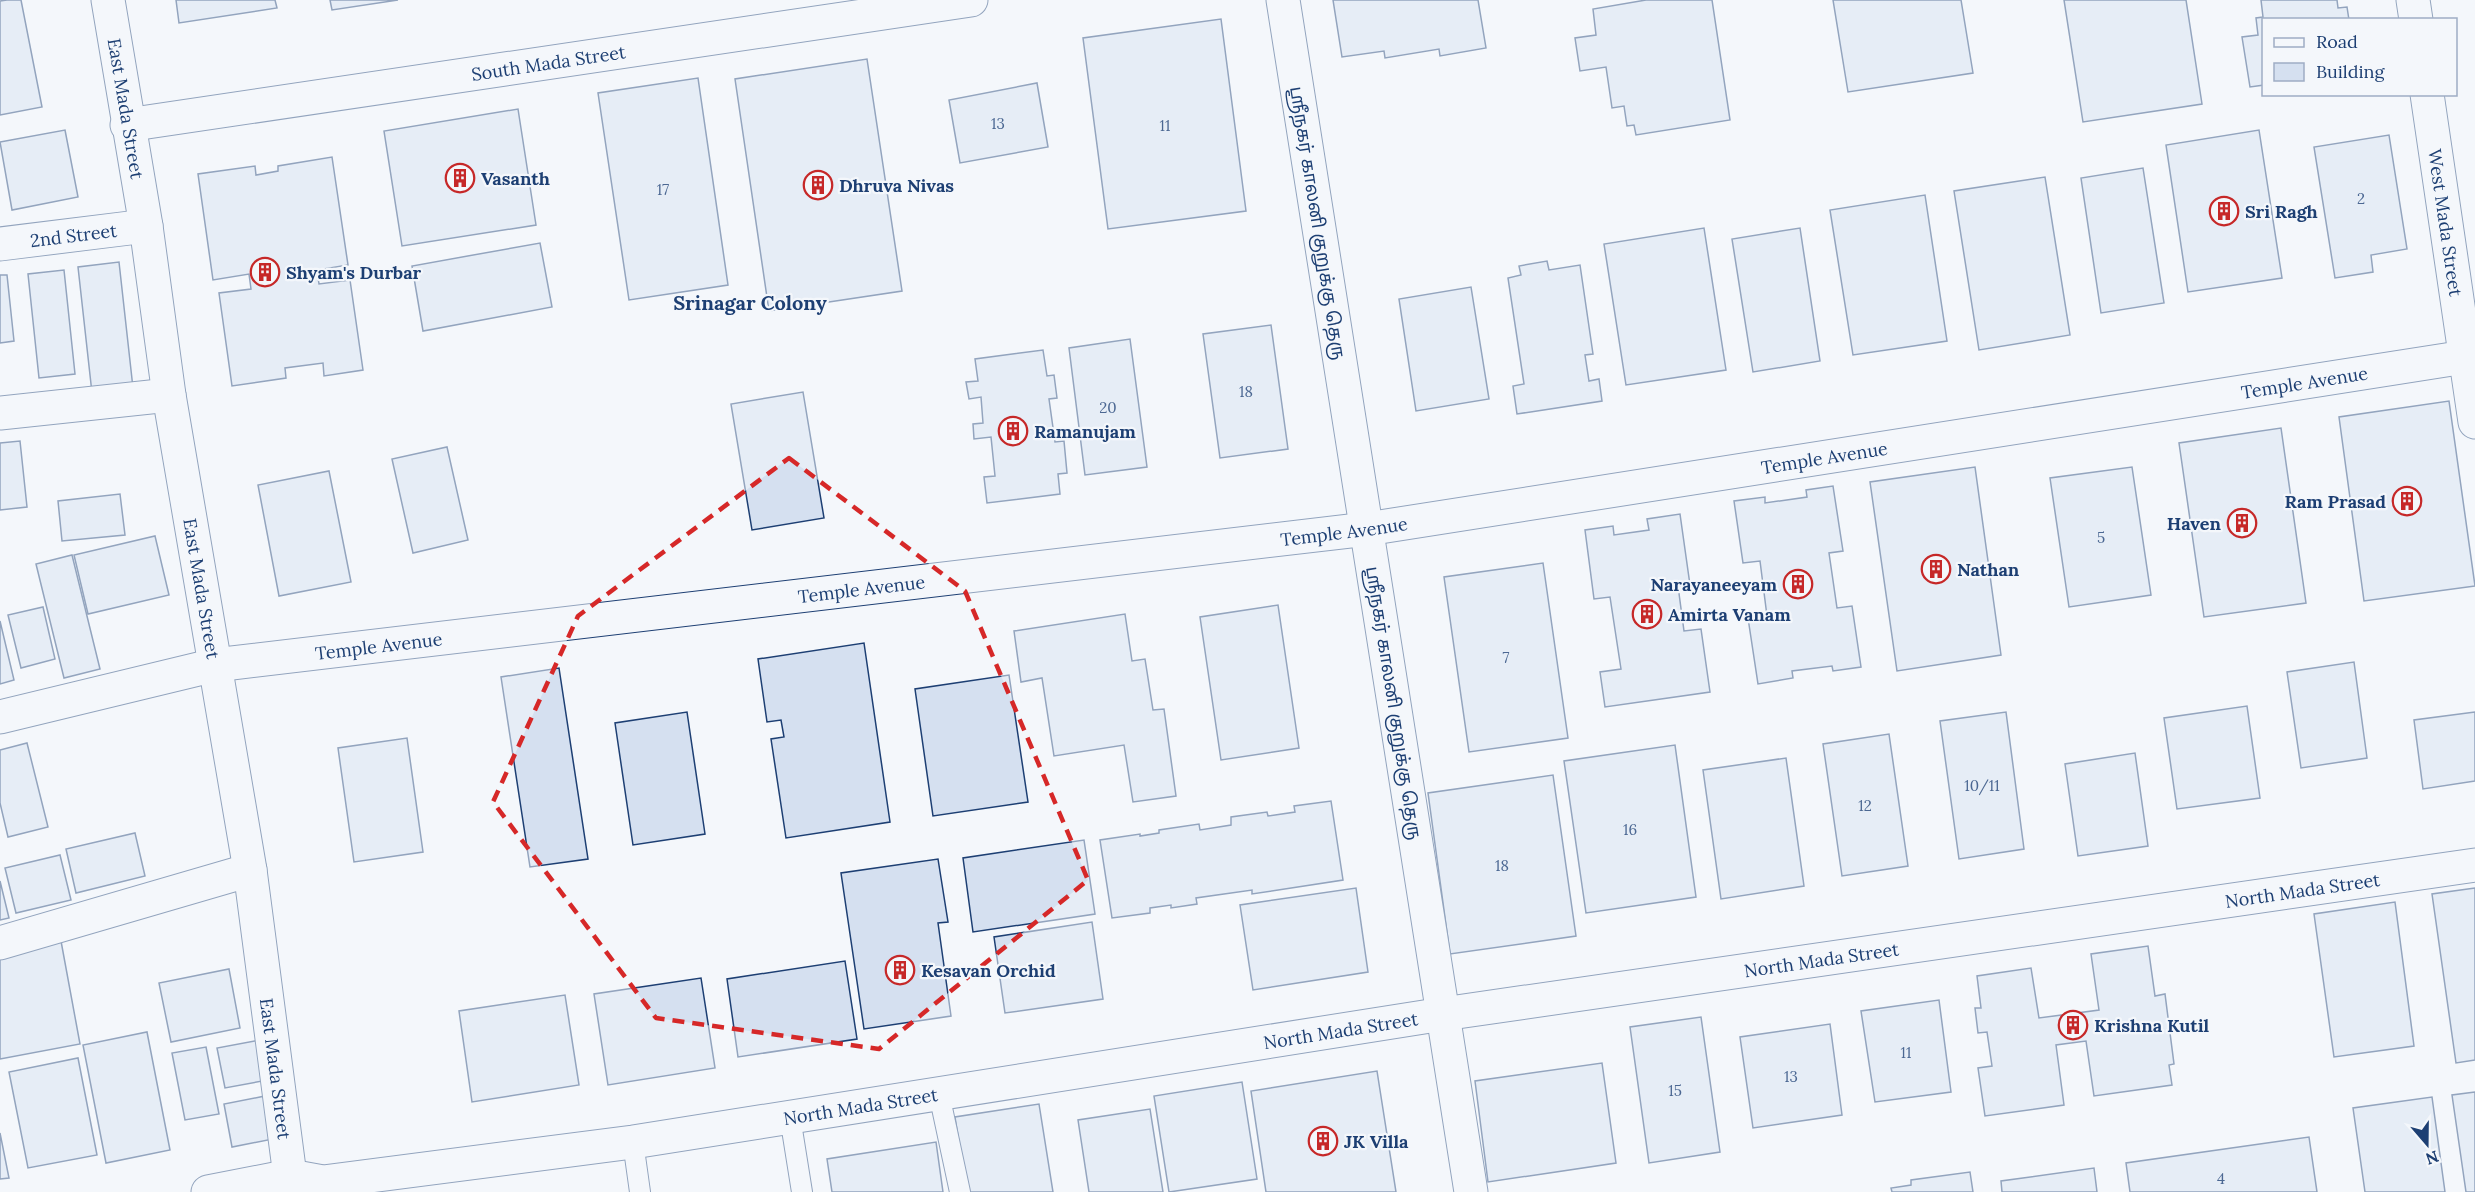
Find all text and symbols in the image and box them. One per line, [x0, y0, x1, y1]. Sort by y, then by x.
legend [2262, 18, 2457, 96]
text: Road [2316, 30, 2358, 53]
street label: East Mada Street [103, 36, 149, 181]
street label: South Mada Street [470, 40, 627, 85]
text: Building [2316, 60, 2386, 83]
street label: ஸ்ரீநகர் காலனி குறுக்கு தெரு [1283, 85, 1351, 362]
house number: 13 [991, 114, 1005, 133]
house number: 11 [1160, 116, 1170, 135]
street label: West Mada Street [2424, 147, 2468, 298]
building icon: Vasanth [444, 162, 476, 194]
place label: Vasanth [481, 167, 550, 190]
building icon: Dhruva Nivas [802, 169, 834, 201]
place label: Dhruva Nivas [839, 174, 954, 197]
house number: 17 [657, 180, 669, 199]
house number: 2 [2357, 189, 2365, 208]
building icon: Sri Ragh [2208, 195, 2240, 227]
place label: Sri Ragh [2245, 200, 2318, 223]
street label: 2nd Street [29, 218, 118, 252]
building icon: Shyam's Durbar [249, 256, 281, 288]
place label: Shyam's Durbar [286, 261, 422, 284]
district label: Srinagar Colony [673, 290, 827, 315]
street label: Temple Avenue [2239, 361, 2370, 403]
house number: 18 [1239, 382, 1253, 401]
house number: 20 [1099, 398, 1117, 417]
building icon: Ramanujam [997, 415, 1029, 447]
place label: Ramanujam [1034, 420, 1136, 443]
street label: Temple Avenue [1759, 436, 1889, 479]
building icon: Ram Prasad [2391, 485, 2423, 517]
place label: Ram Prasad [2285, 490, 2386, 513]
building icon: Haven [2226, 507, 2258, 539]
street label: Temple Avenue [1279, 511, 1409, 551]
place label: Haven [2167, 512, 2222, 535]
street label: East Mada Street [179, 516, 225, 661]
house number: 5 [2097, 528, 2105, 547]
building icon: Nathan [1920, 553, 1952, 585]
place label: Nathan [1957, 558, 2020, 581]
street label: ஸ்ரீநகர் காலனி குறுக்கு தெரு [1359, 565, 1427, 842]
building icon: Narayaneeyam [1782, 568, 1814, 600]
street label: Temple Avenue [797, 570, 926, 608]
place label: Narayaneeyam [1650, 573, 1777, 596]
building icon: Amirta Vanam [1631, 598, 1663, 630]
place label: Amirta Vanam [1668, 603, 1791, 626]
street label: Temple Avenue [314, 627, 444, 665]
house number: 7 [1503, 648, 1510, 667]
house number: 10/11 [1964, 776, 2000, 796]
house number: 12 [1858, 796, 1872, 815]
house number: 16 [1623, 820, 1637, 839]
house number: 18 [1495, 856, 1509, 875]
street label: North Mada Street [2223, 867, 2381, 912]
street label: North Mada Street [1742, 937, 1900, 982]
building icon: Kesavan Orchid [884, 954, 916, 986]
place label: Kesavan Orchid [921, 959, 1056, 982]
street label: East Mada Street [255, 997, 297, 1141]
street label: North Mada Street [1262, 1007, 1420, 1054]
building icon: Krishna Kutil [2057, 1009, 2089, 1041]
place label: Krishna Kutil [2094, 1014, 2210, 1037]
house number: 11 [1901, 1043, 1911, 1062]
house number: 13 [1784, 1067, 1798, 1086]
house number: 15 [1668, 1081, 1682, 1100]
street label: North Mada Street [782, 1082, 939, 1130]
north arrow [2397, 1114, 2457, 1174]
building icon: JK Villa [1307, 1125, 1339, 1157]
place label: JK Villa [1344, 1130, 1409, 1153]
text: N [2423, 1147, 2441, 1170]
house number: 4 [2217, 1169, 2225, 1188]

